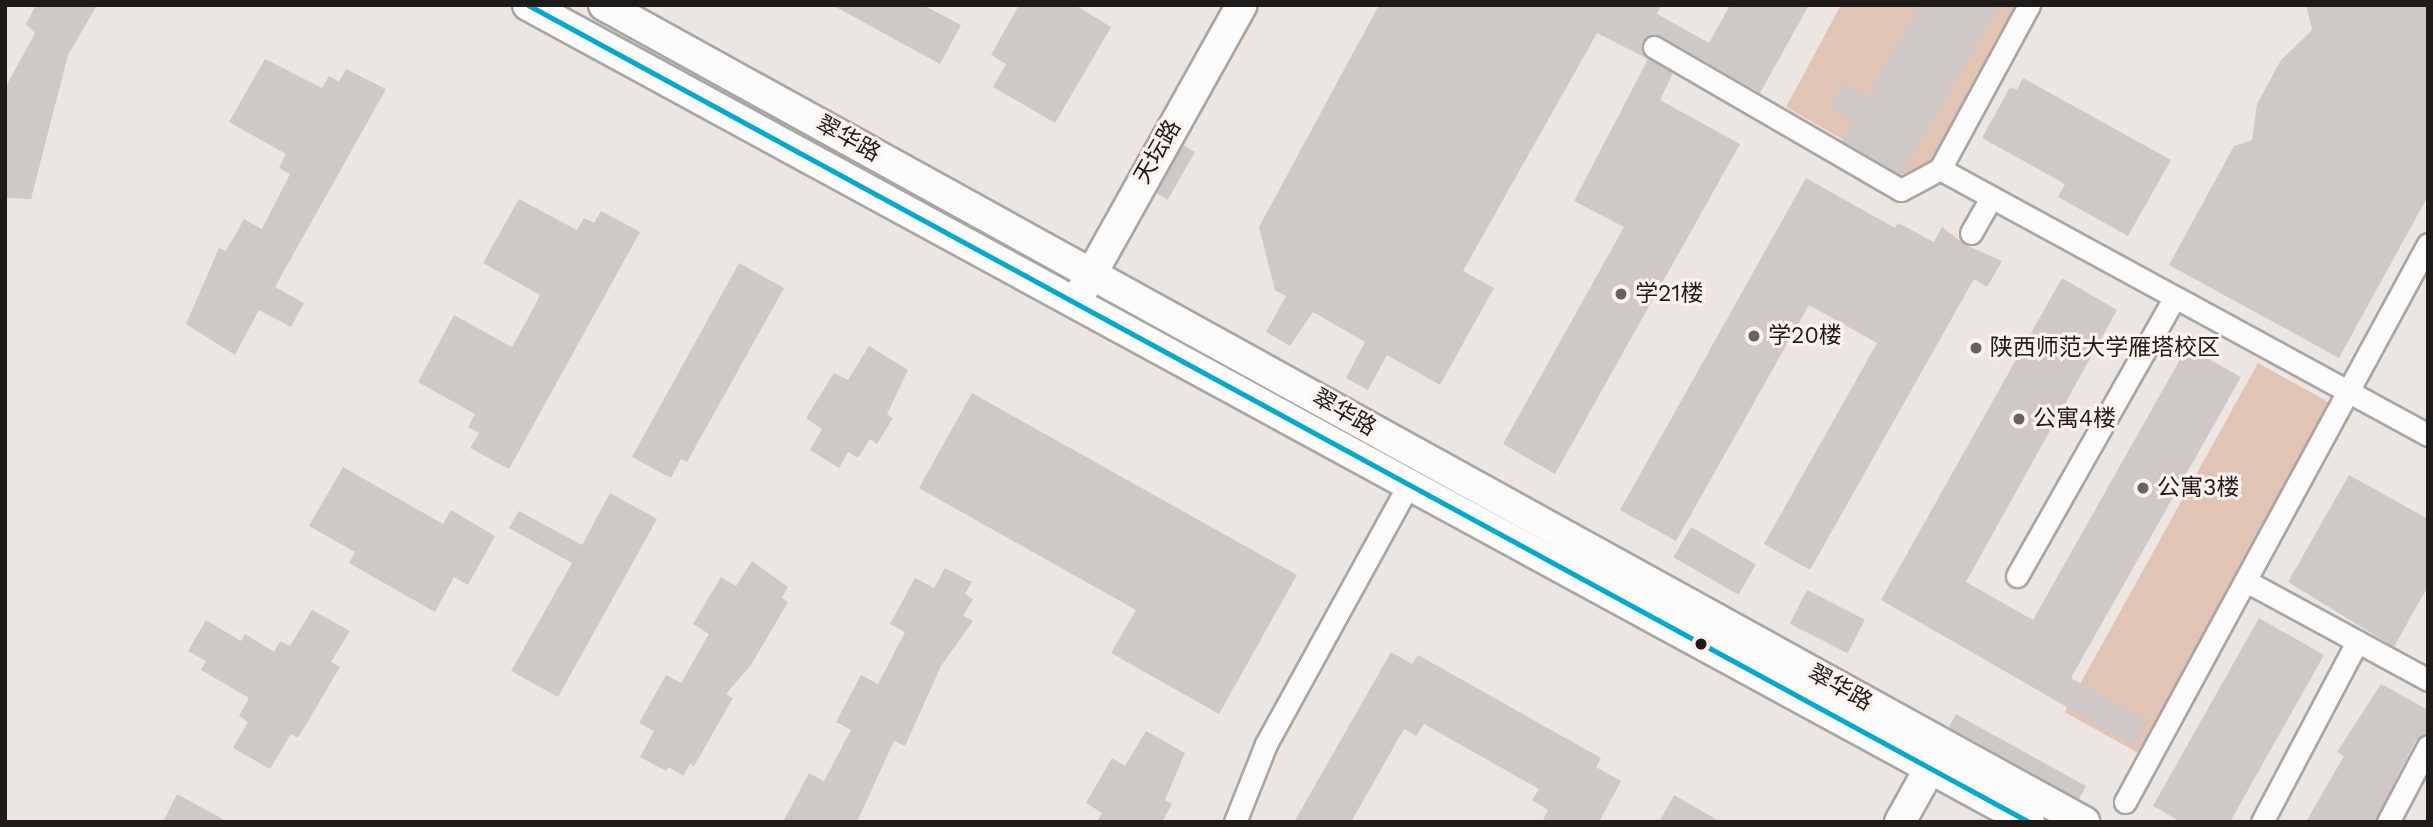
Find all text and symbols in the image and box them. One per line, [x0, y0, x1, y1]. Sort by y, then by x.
street label: 翠华路 [811, 110, 885, 168]
street label: 天坛路 [1129, 115, 1187, 189]
place label: 学21楼 [1635, 280, 1703, 308]
marker: 学21楼 [1613, 286, 1629, 302]
place label: 学20楼 [1768, 322, 1842, 350]
marker: 学20楼 [1746, 328, 1762, 344]
place label: 陕西师范大学雁塔校区 [1990, 334, 2220, 362]
marker: 陕西师范大学雁塔校区 [1968, 340, 1984, 356]
street label: 翠华路 [1307, 384, 1381, 442]
place label: 公寓4楼 [2033, 405, 2116, 433]
marker: 公寓4楼 [2011, 411, 2027, 427]
place label: 公寓3楼 [2157, 474, 2239, 502]
marker: 公寓3楼 [2135, 480, 2151, 496]
unlabelled marker [1694, 637, 1708, 651]
street label: 翠华路 [1803, 659, 1877, 717]

